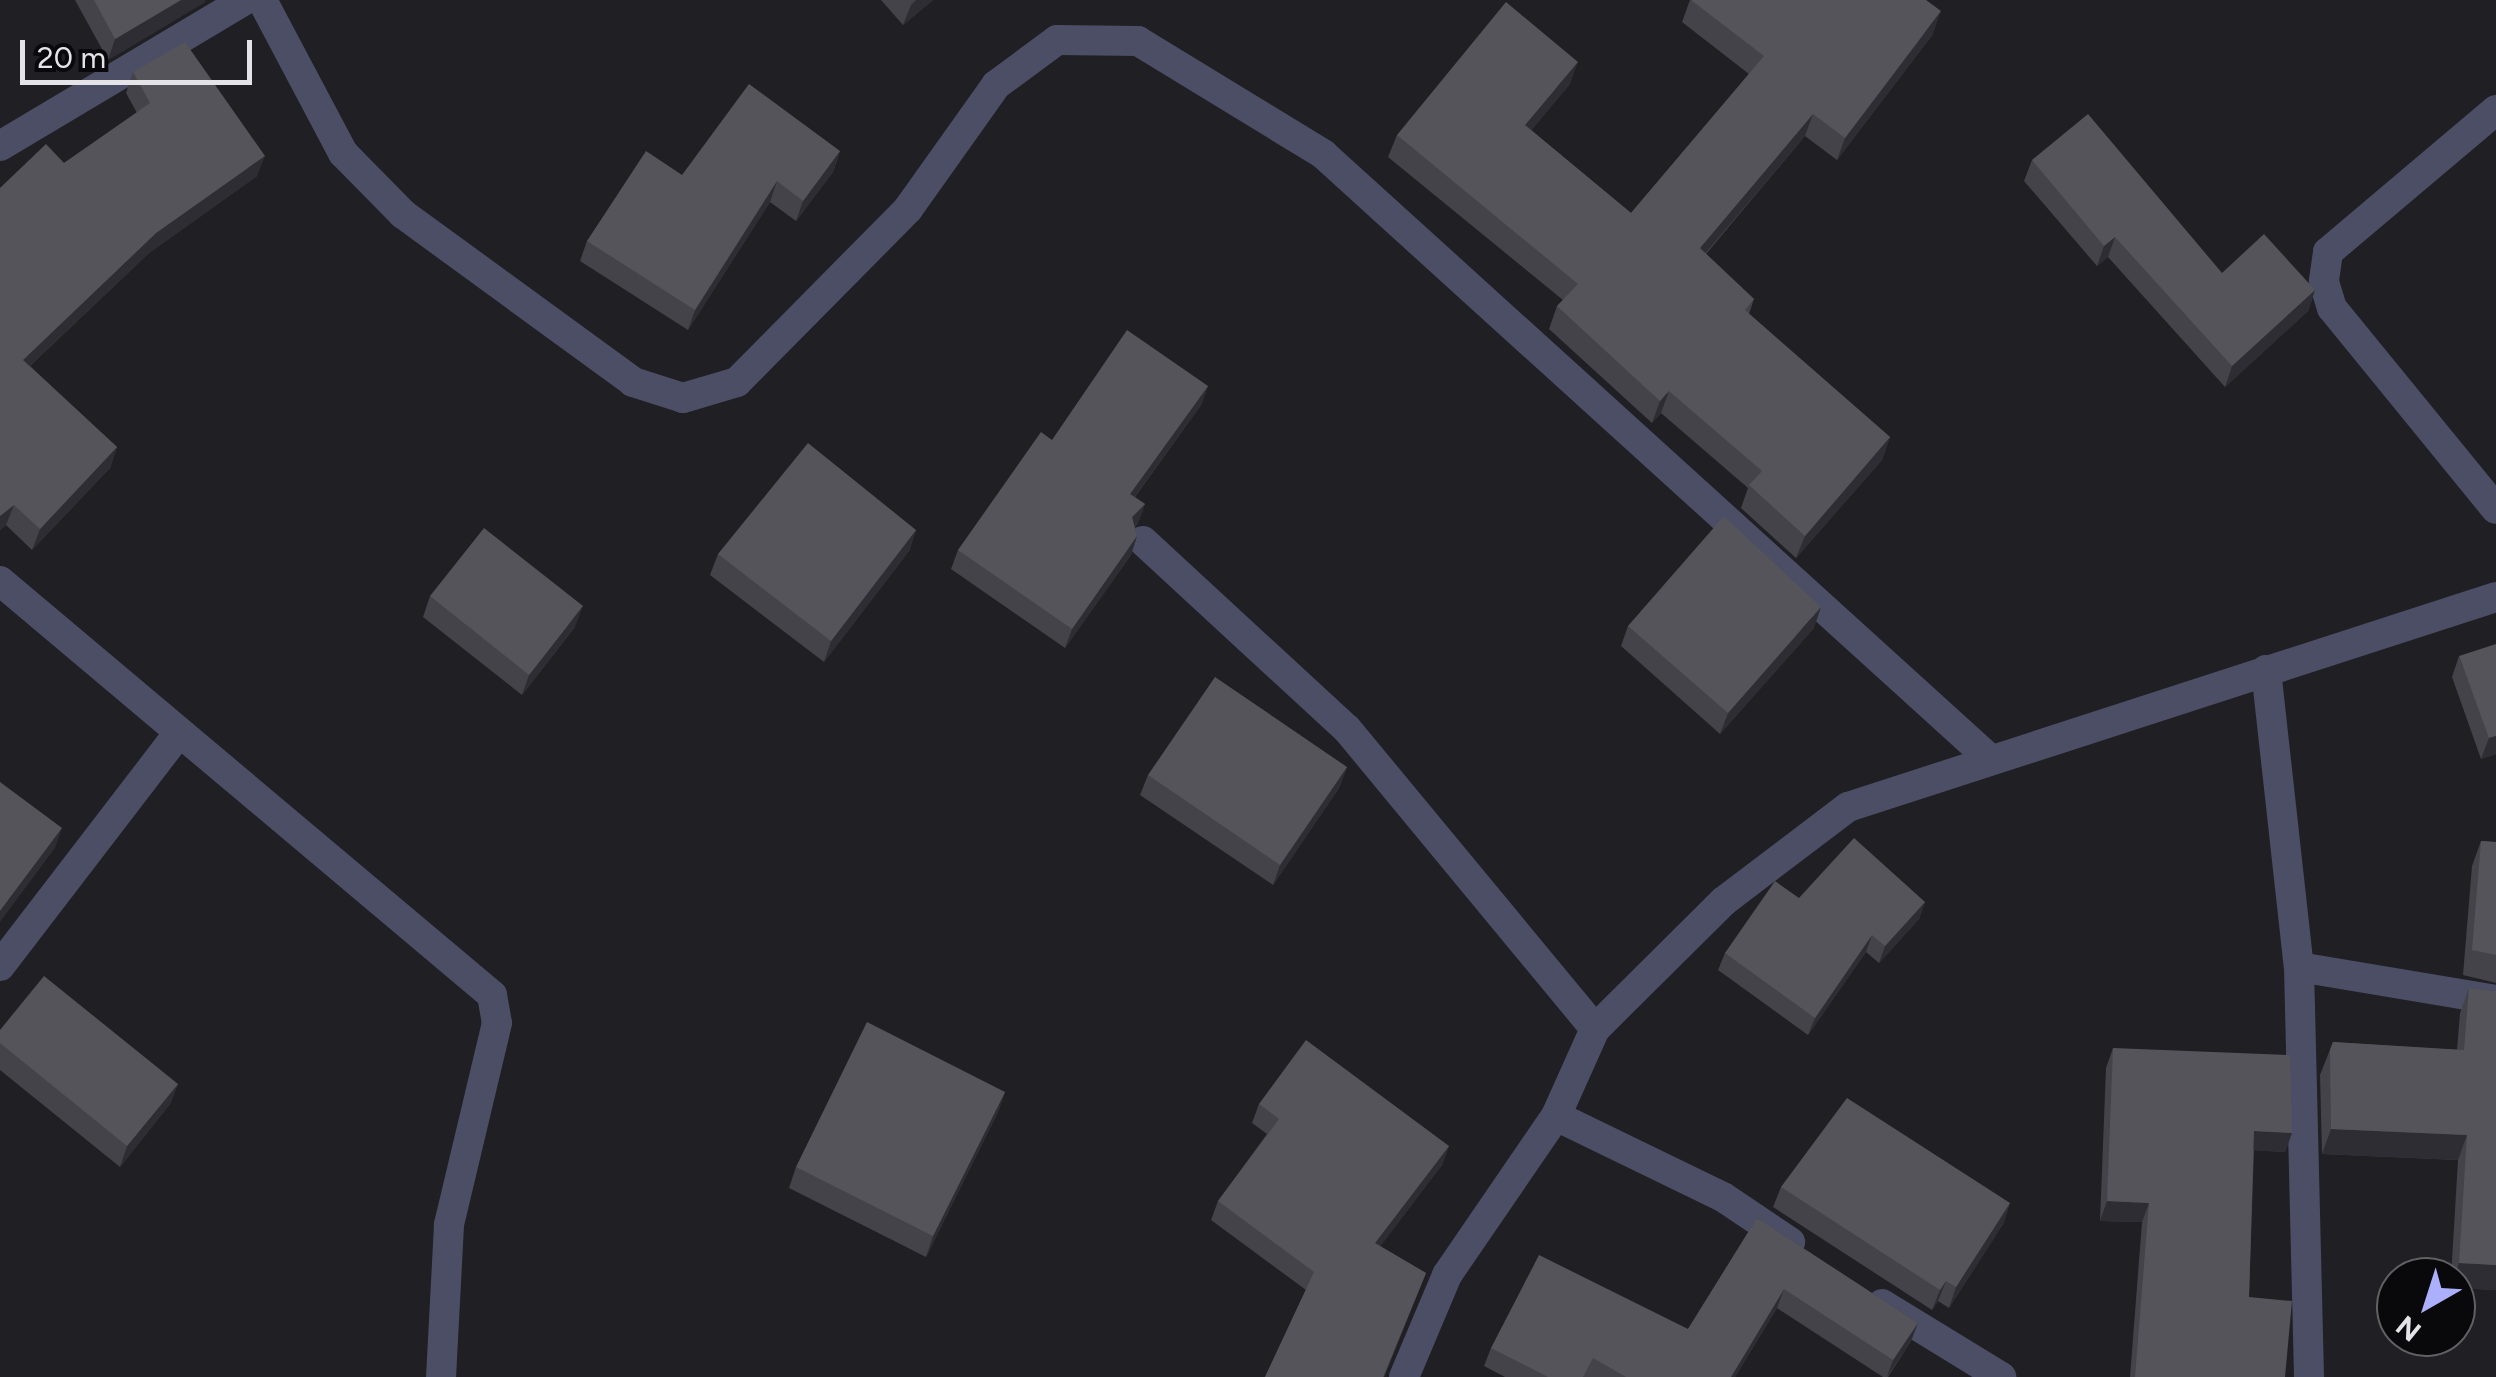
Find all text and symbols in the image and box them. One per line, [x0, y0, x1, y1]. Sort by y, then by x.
scale bar [25, 20, 258, 82]
text: 20 m [37, 39, 106, 76]
north arrow [2376, 1257, 2476, 1357]
text: N [2389, 1309, 2427, 1349]

